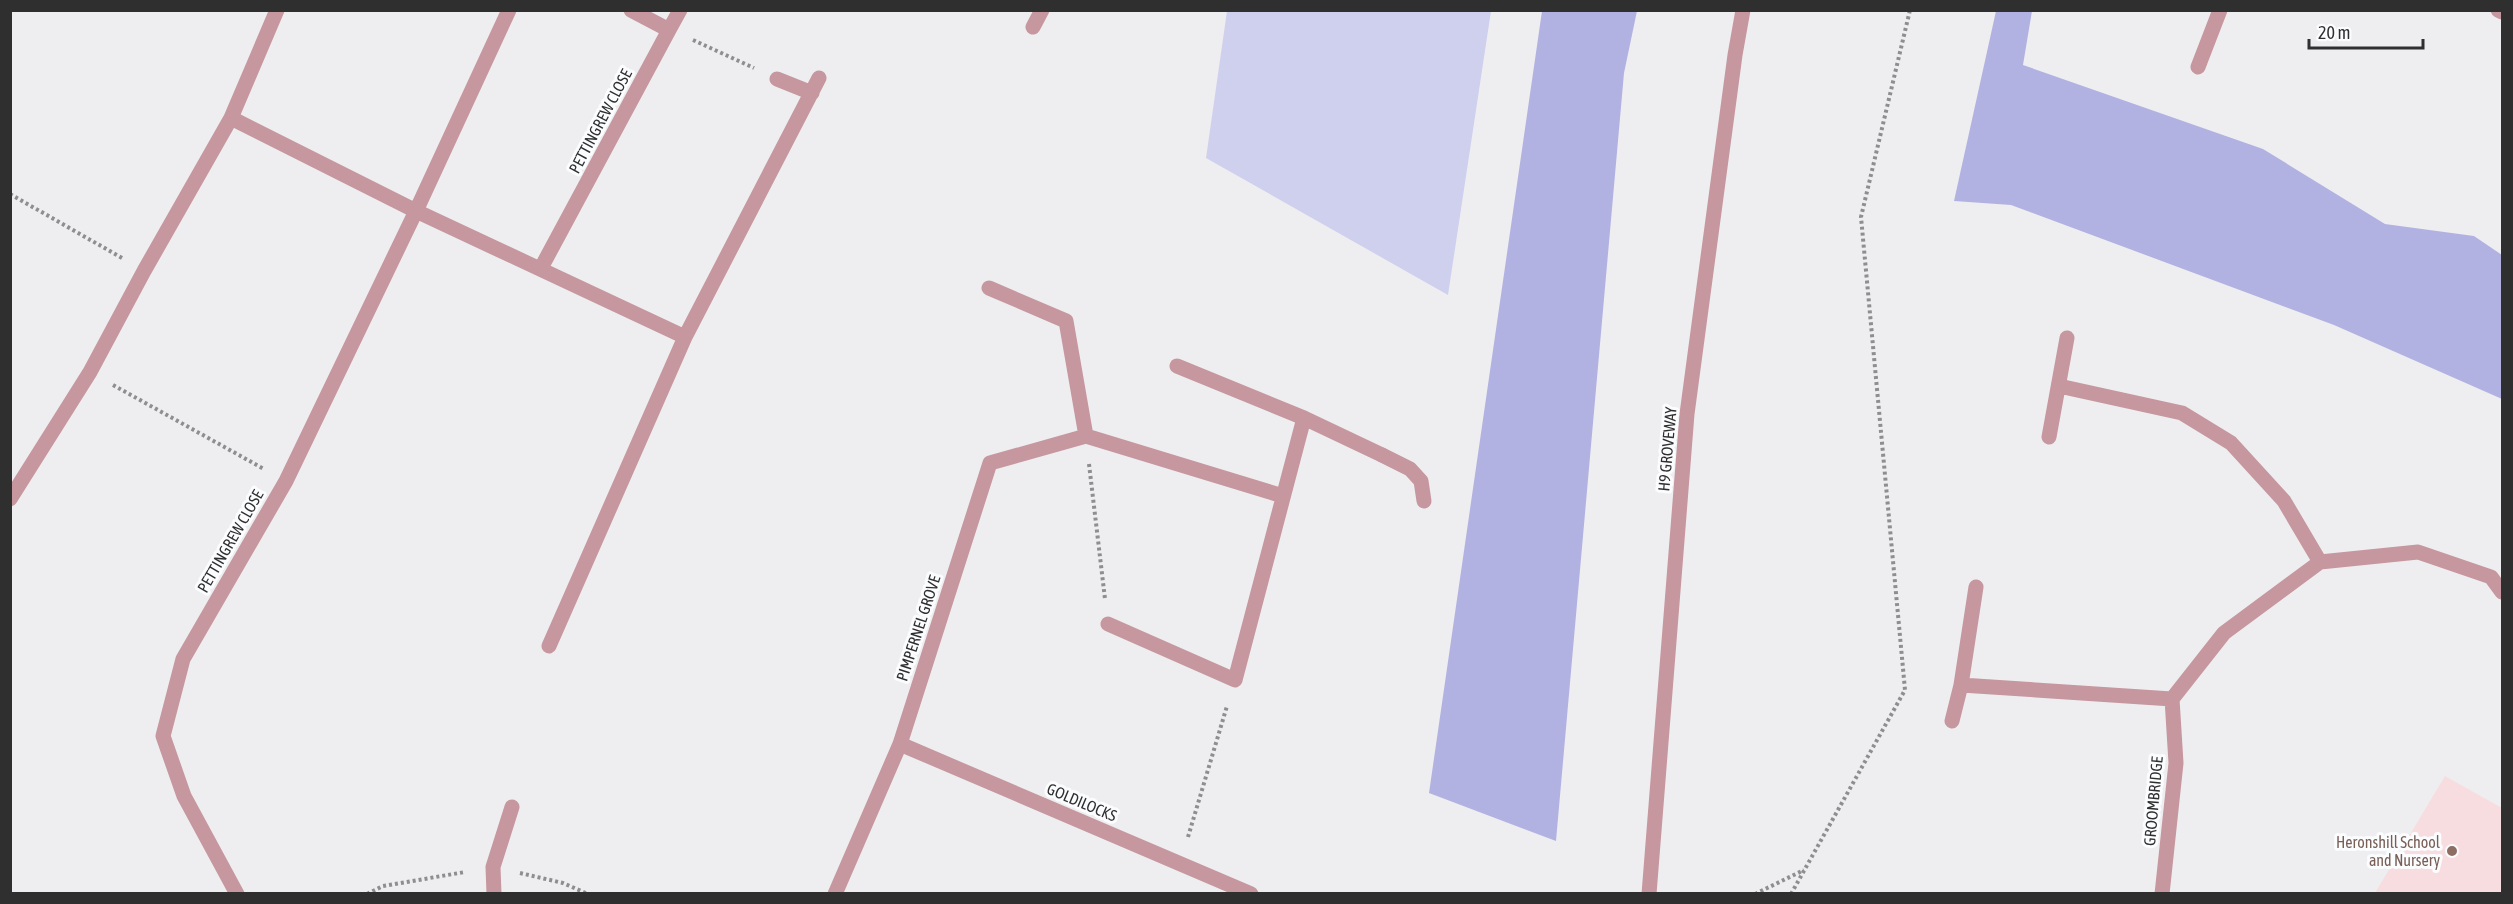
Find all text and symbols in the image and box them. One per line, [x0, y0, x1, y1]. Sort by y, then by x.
scale bar [2309, 12, 2423, 50]
text: 20 m [2318, 22, 2350, 43]
street label: PETTINGREW CLOSE [565, 66, 635, 176]
street label: H9 GROVEWAY [1654, 405, 1680, 492]
street label: PETTINGREW CLOSE [193, 486, 267, 595]
street label: PIMPERNEL GROVE [892, 573, 944, 683]
street label: GROOMBRIDGE [2140, 755, 2166, 846]
street label: GOLDILOCKS [1044, 779, 1120, 825]
place label: Heronshill School and Nursery [2336, 833, 2441, 870]
marker: Heronshill School and Nursery [2445, 844, 2459, 858]

